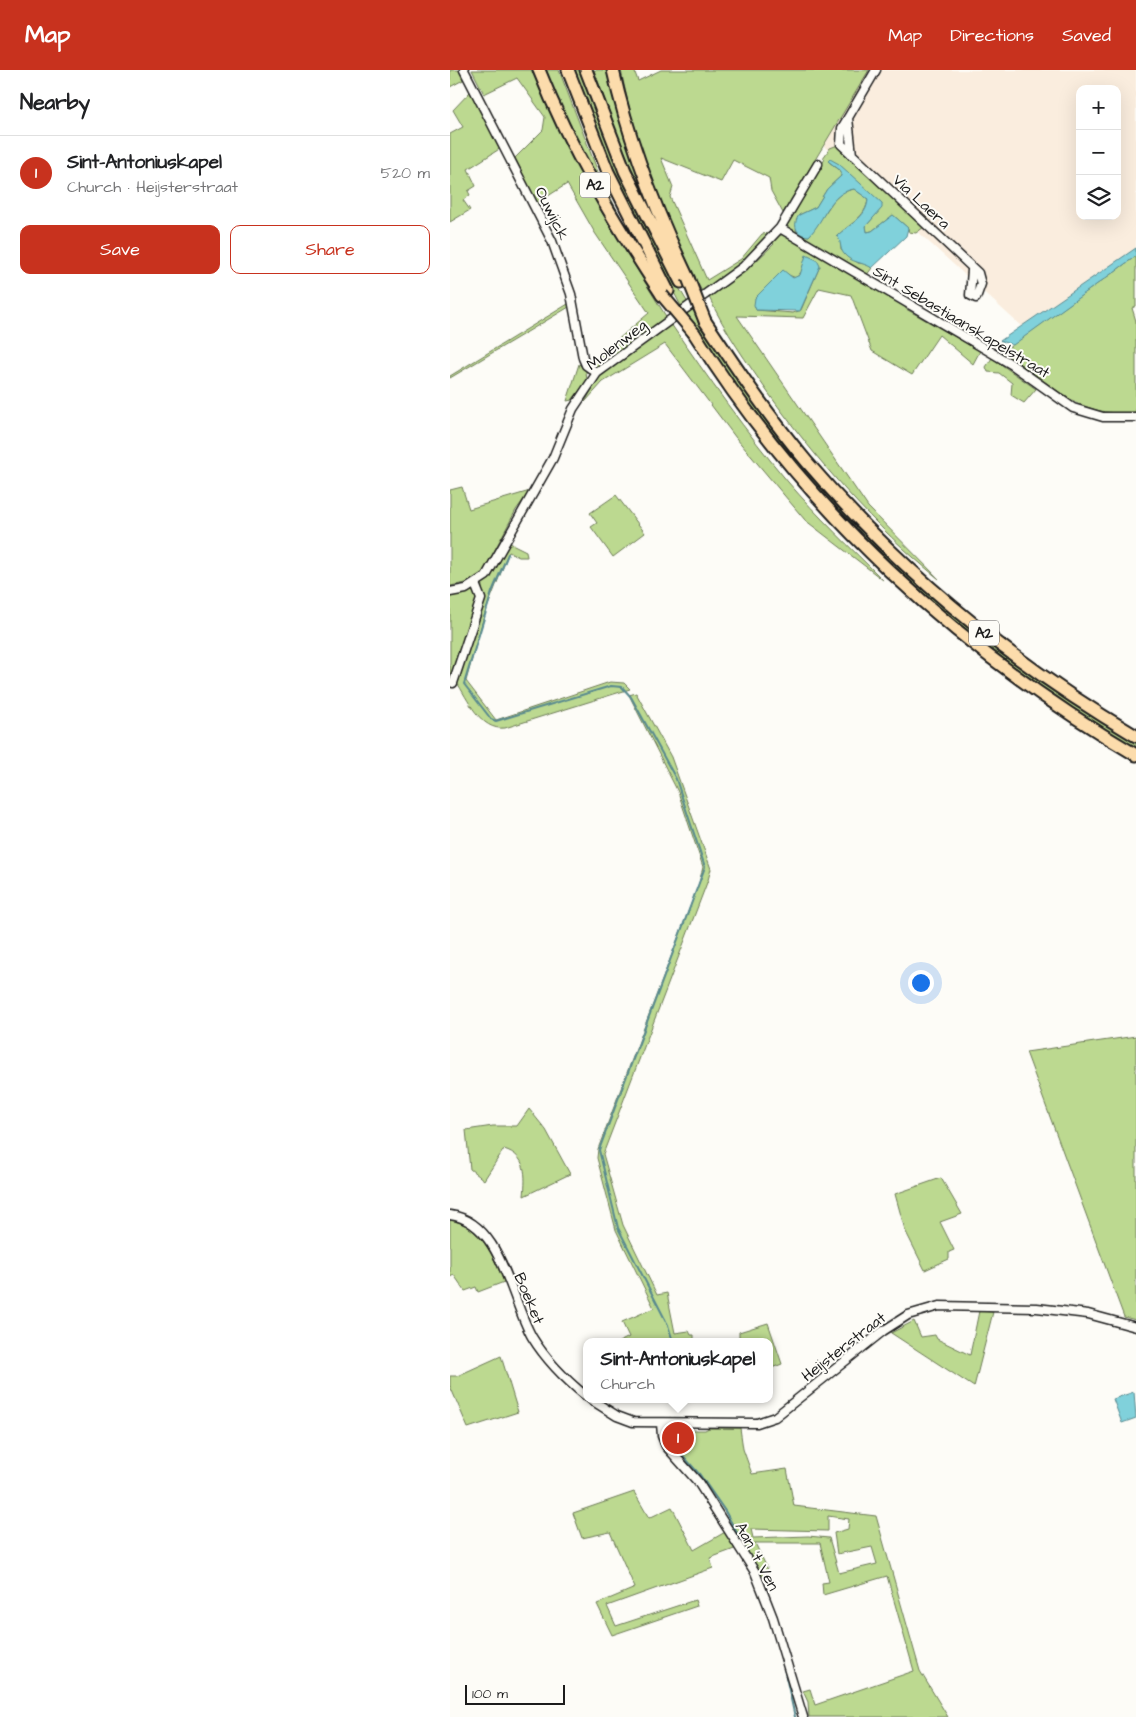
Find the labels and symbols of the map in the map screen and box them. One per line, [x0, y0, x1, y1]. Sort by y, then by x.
street label: Via Laera [888, 169, 955, 234]
road number: A2 [580, 172, 610, 198]
street label: Ouwijck [530, 183, 575, 244]
street label: Sint Sebastiaanskapelstraat [869, 260, 1055, 384]
street label: Molenweg [582, 314, 652, 376]
road number: A2 [969, 620, 999, 646]
your location [908, 970, 934, 996]
street label: Boeket [508, 1269, 550, 1328]
street label: Heijsterstraat [797, 1306, 891, 1387]
pin: 1 [662, 1419, 694, 1457]
street label: Aan 't Ven [730, 1518, 784, 1595]
scale bar [465, 1682, 565, 1705]

